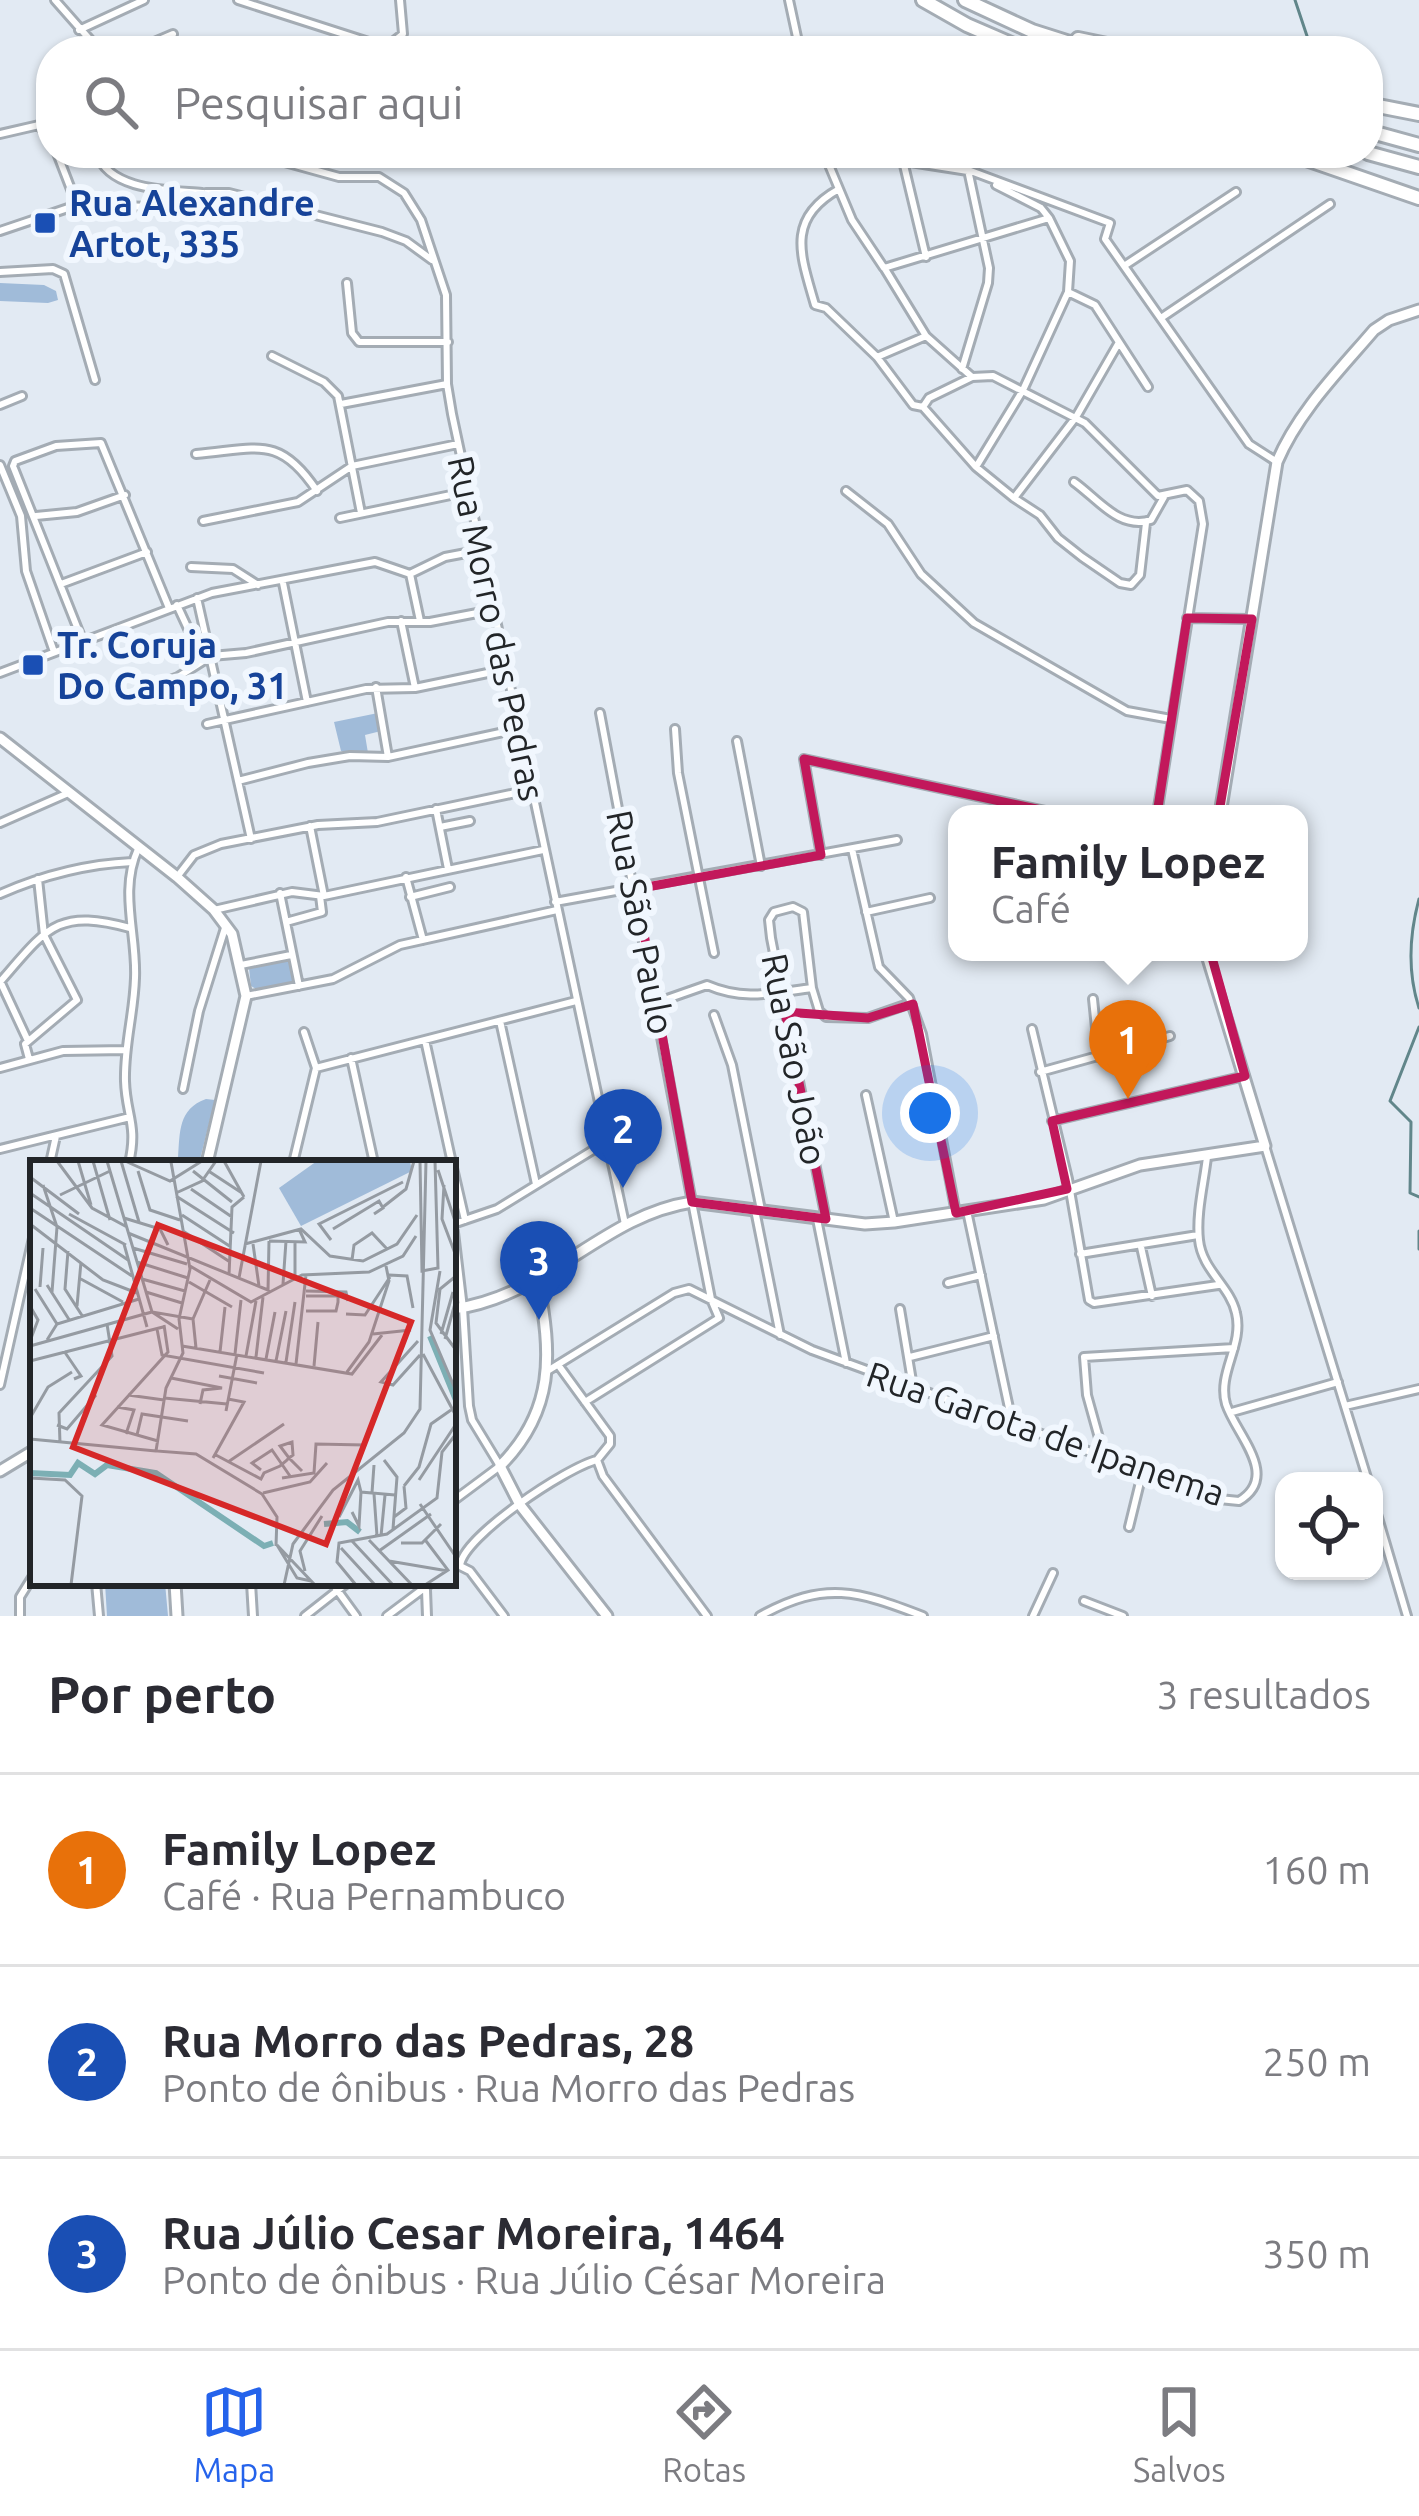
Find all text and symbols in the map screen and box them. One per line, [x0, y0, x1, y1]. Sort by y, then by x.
search box [36, 36, 1383, 168]
icon: search [78, 69, 144, 135]
text: Pesquisar aqui [174, 77, 463, 128]
place label: Rua Alexandre Artot, 335 [69, 182, 315, 264]
marker: Rua Alexandre Artot, 335 [32, 210, 58, 236]
street label: Rua Morro das Pedras [440, 452, 554, 804]
place label: Tr. Coruja Do Campo, 31 [57, 624, 288, 706]
marker: Tr. Coruja Do Campo, 31 [20, 652, 46, 678]
popup [948, 805, 1308, 961]
street label: Rua São Paulo [599, 807, 683, 1037]
text: Family Lopez [991, 836, 1265, 887]
text: Café [991, 887, 1071, 930]
street label: Rua São João [754, 950, 836, 1168]
pin: 1 [1089, 1000, 1167, 1099]
your location [900, 1083, 960, 1143]
pin: 2 [584, 1089, 662, 1188]
inset map [30, 1160, 456, 1586]
pin: 3 [500, 1221, 578, 1320]
street label: Rua Garota de Ipanema [862, 1352, 1230, 1514]
map controls [1275, 1472, 1383, 1580]
button: locate [1275, 1472, 1383, 1580]
text: Por perto [48, 1665, 276, 1723]
text: 3 resultados [1157, 1673, 1371, 1716]
text: Family Lopez [162, 1823, 436, 1874]
text: 1 [76, 1848, 98, 1891]
text: 160 m [1262, 1848, 1371, 1891]
text: Café · Rua Pernambuco [162, 1874, 566, 1917]
text: Rua Morro das Pedras, 28 [162, 2015, 694, 2066]
text: 2 [76, 2040, 98, 2083]
text: 250 m [1262, 2040, 1371, 2083]
text: Ponto de ônibus · Rua Morro das Pedras [162, 2066, 855, 2109]
text: Rua Júlio Cesar Moreira, 1464 [162, 2207, 785, 2258]
text: 3 [76, 2232, 98, 2275]
text: 350 m [1262, 2232, 1371, 2275]
text: Ponto de ônibus · Rua Júlio César Moreira [162, 2258, 886, 2301]
tab: Mapa [193, 2379, 275, 2488]
tab: Rotas [662, 2379, 746, 2488]
tab: Salvos [1133, 2379, 1226, 2488]

